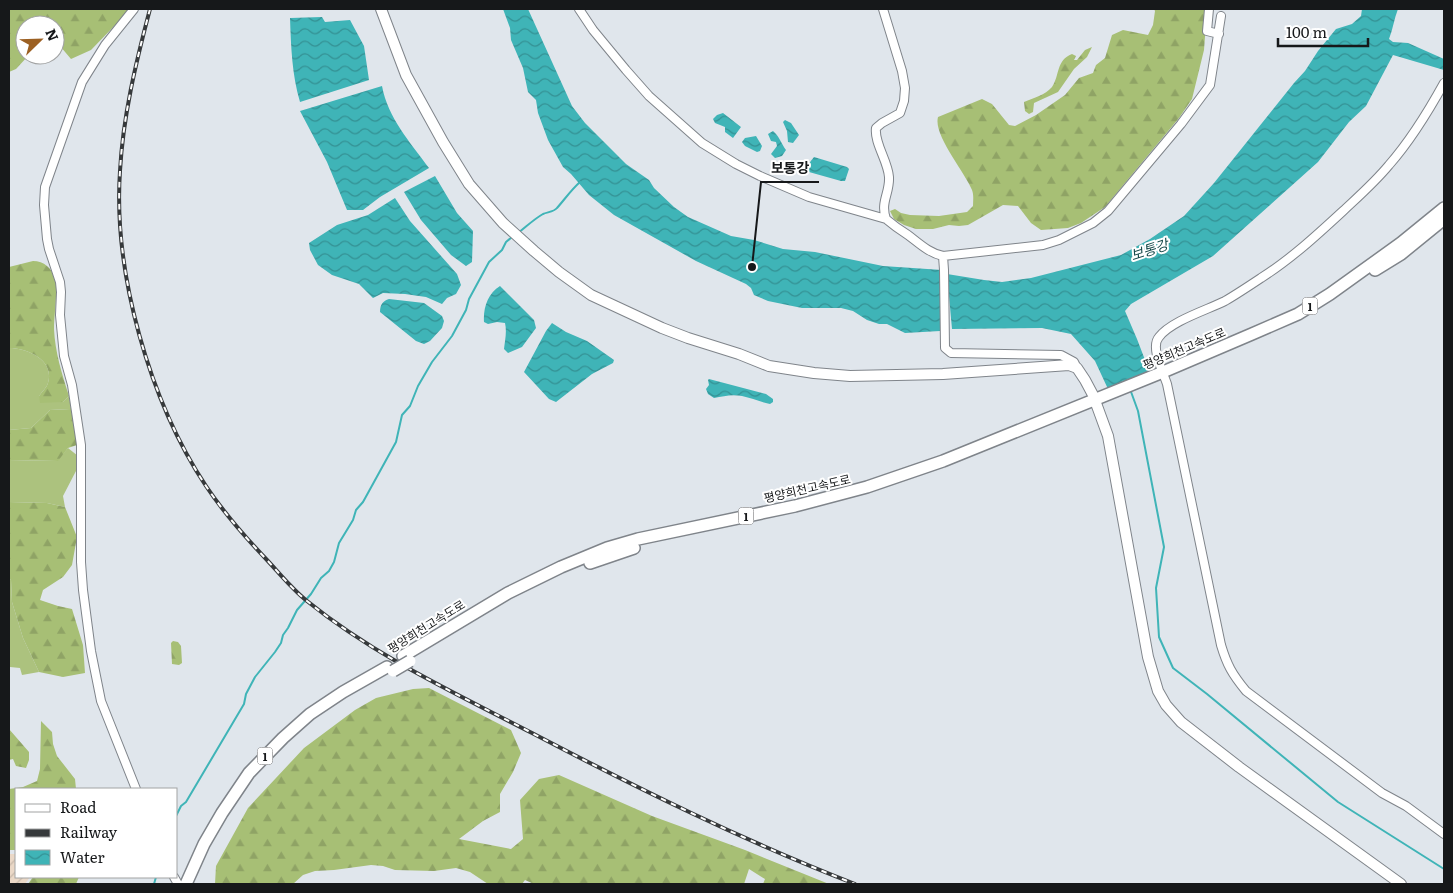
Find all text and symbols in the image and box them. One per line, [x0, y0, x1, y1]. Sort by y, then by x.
north arrow [15, 15, 65, 65]
scale bar [1278, 15, 1368, 47]
text: 100 m [1286, 20, 1327, 43]
text: N [41, 25, 64, 44]
callout: 보통강 [761, 153, 819, 182]
text: 보통강 [771, 157, 809, 177]
water label: 보통강 [1128, 233, 1172, 264]
road number: 1 [1302, 298, 1318, 314]
street label: 평양희천고속도로 [1140, 322, 1228, 374]
street label: 평양희천고속도로 [762, 469, 852, 507]
road number: 1 [738, 508, 754, 524]
street label: 평양희천고속도로 [384, 595, 468, 657]
road number: 1 [258, 748, 272, 764]
legend [15, 788, 178, 878]
text: Road [60, 795, 96, 818]
text: Railway [60, 820, 118, 843]
text: Water [60, 845, 105, 868]

